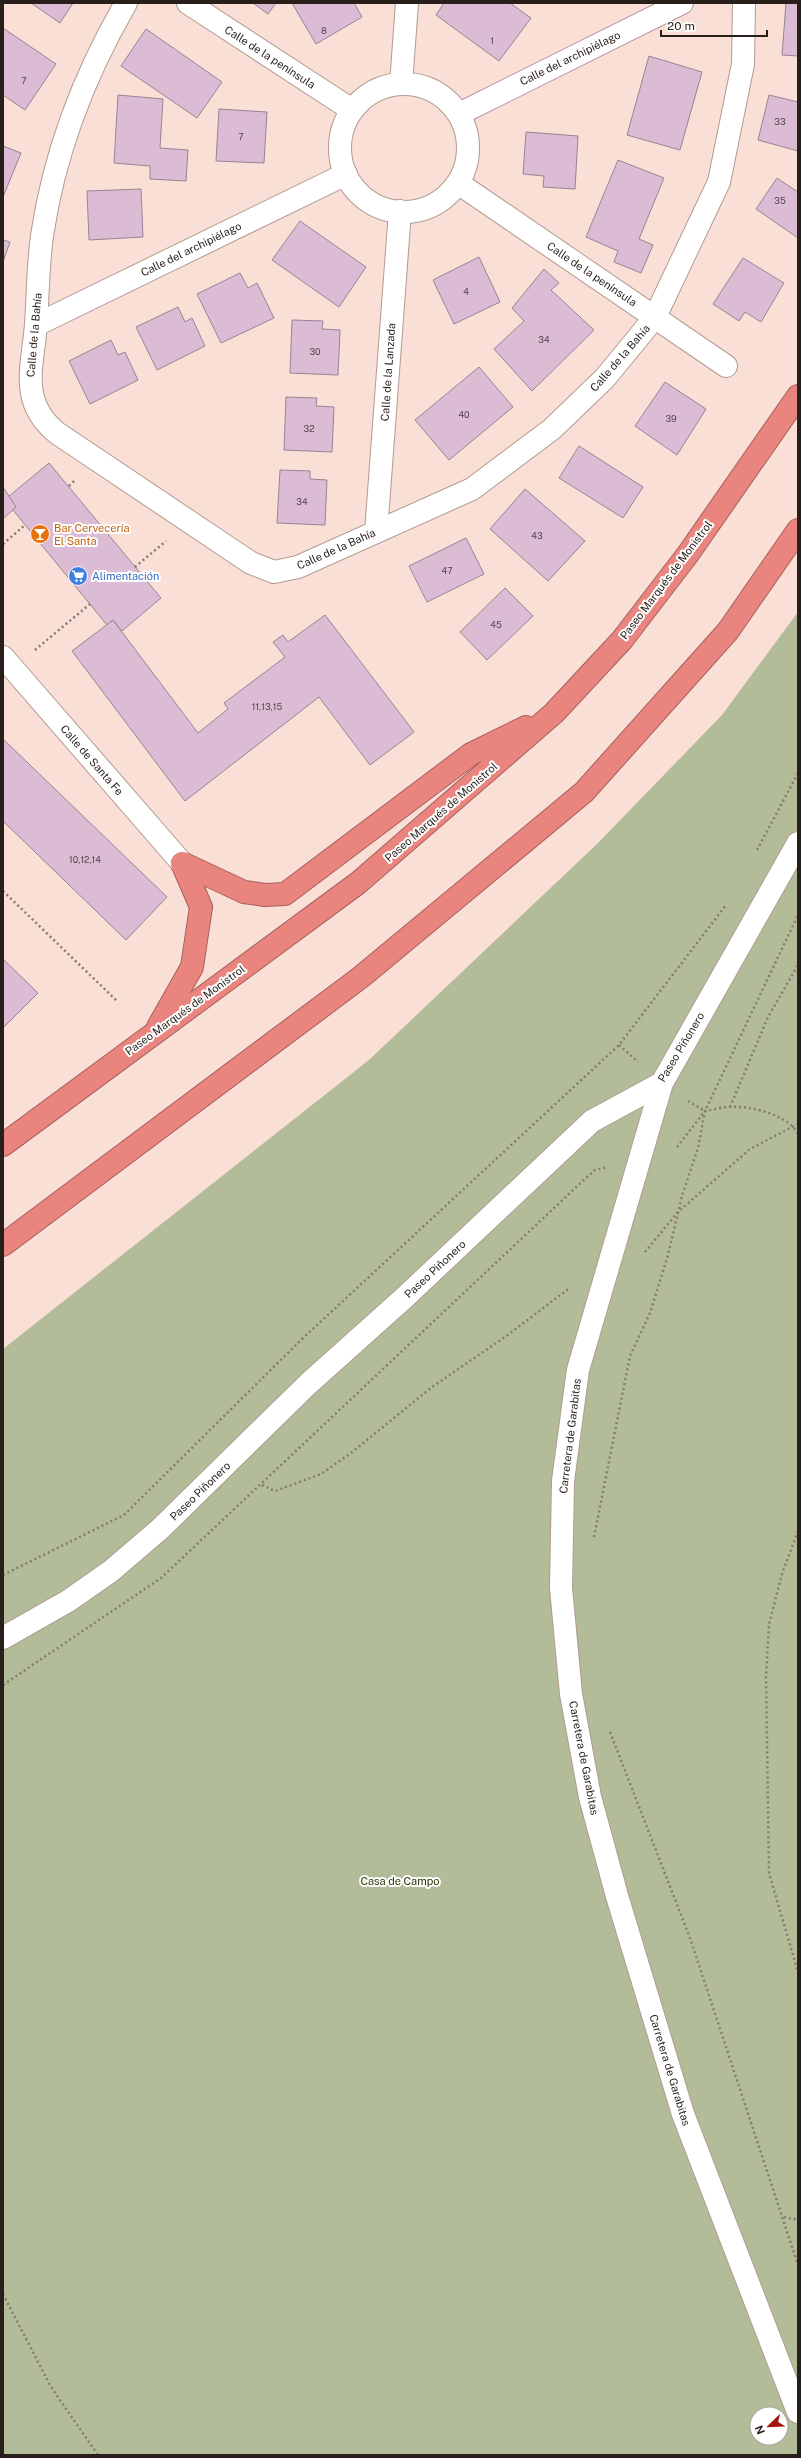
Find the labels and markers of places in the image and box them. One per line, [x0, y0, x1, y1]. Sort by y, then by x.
place label: Bar Cervecería El Santa [54, 522, 130, 547]
bar icon: Bar Cervecería El Santa [29, 523, 51, 545]
supermarket icon: Alimentación [67, 565, 89, 587]
place label: Alimentación [92, 570, 159, 582]

